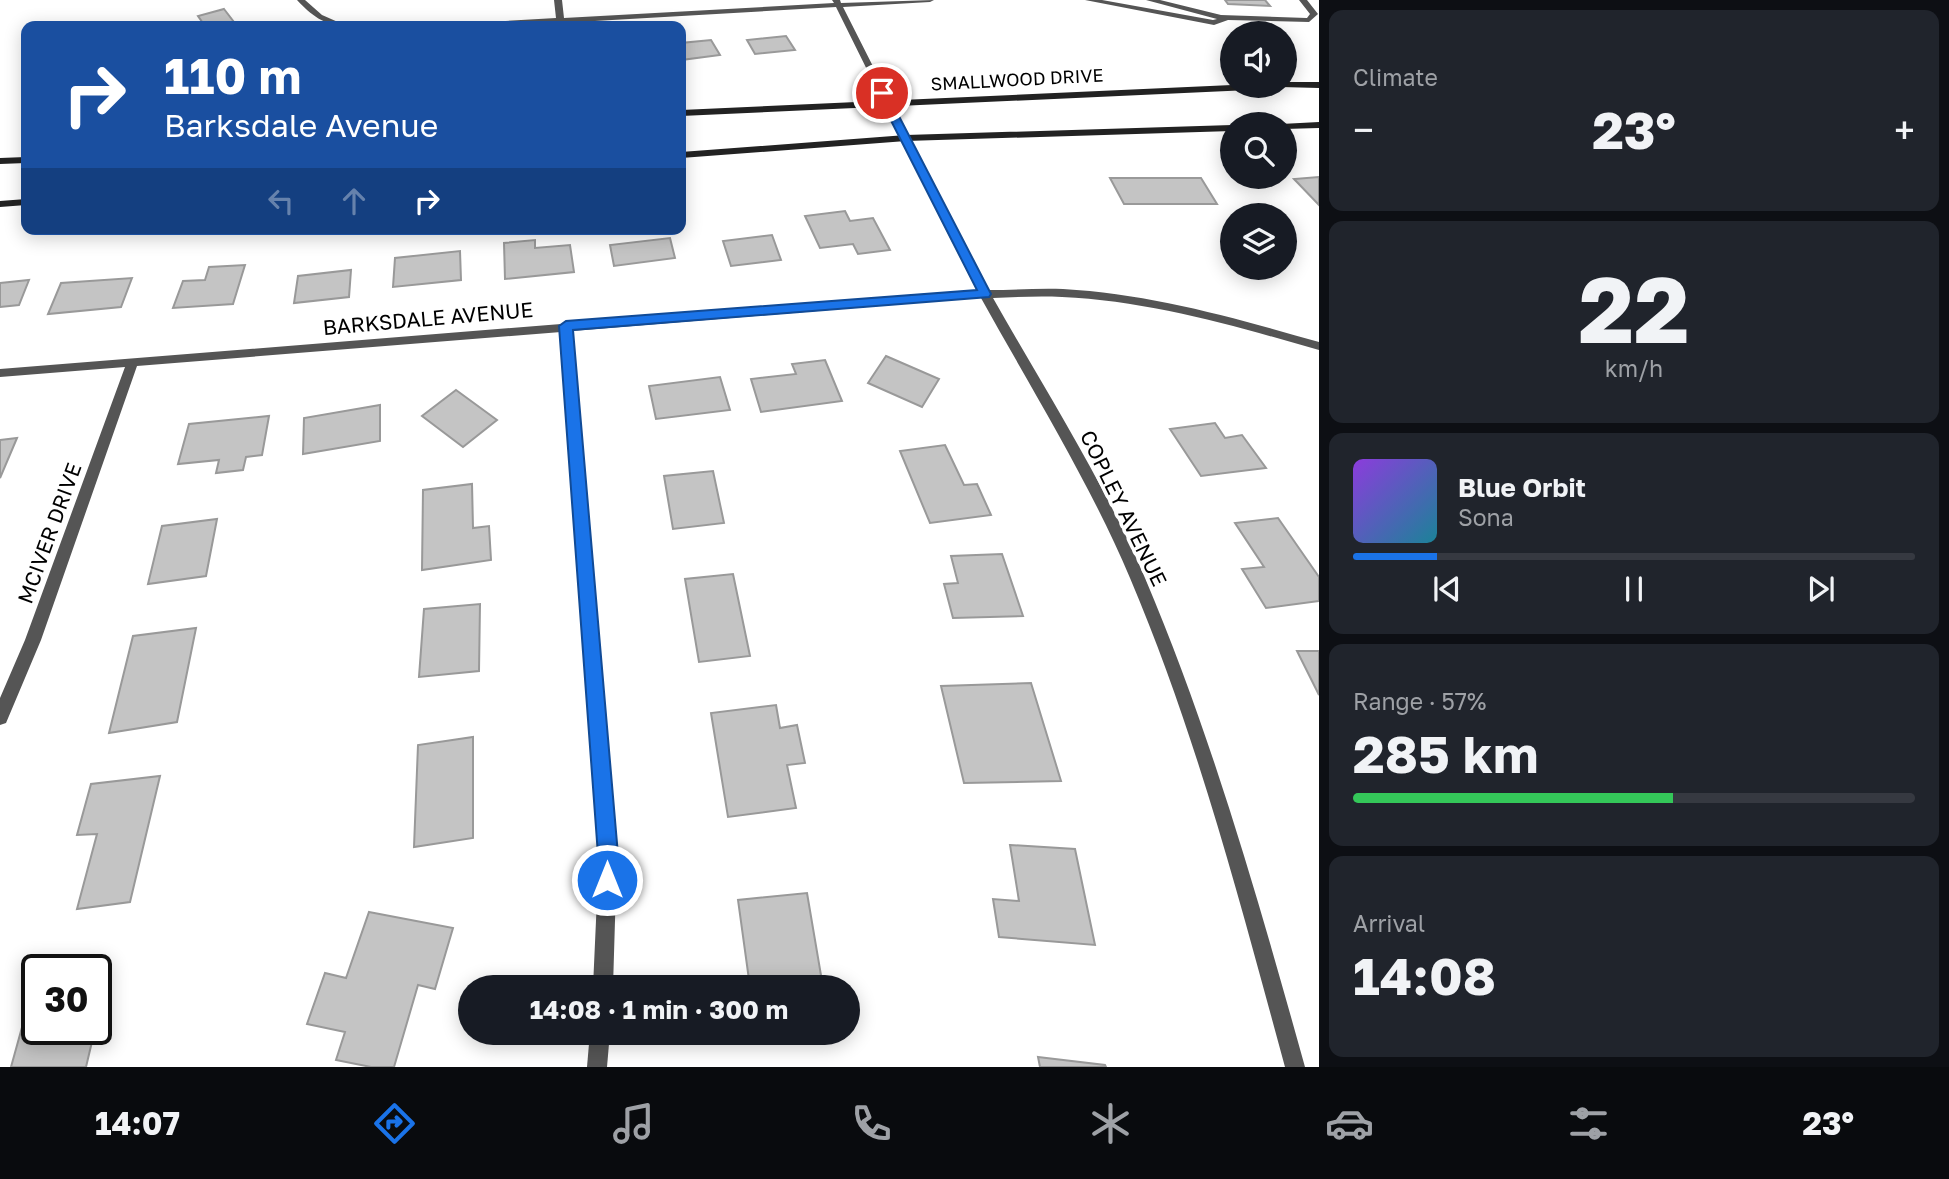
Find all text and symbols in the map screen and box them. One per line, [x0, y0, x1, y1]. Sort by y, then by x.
map controls [1220, 21, 1297, 280]
button: sound [1220, 21, 1297, 98]
text: 110 m [164, 46, 301, 105]
icon: right [49, 49, 140, 140]
pin [852, 63, 912, 123]
street label: SMALLWOOD DRIVE [930, 63, 1104, 95]
text: Climate [1353, 63, 1438, 91]
icon: arrive [863, 74, 901, 112]
text: 23° [1592, 98, 1676, 160]
text: Barksdale Avenue [164, 106, 438, 144]
text: − [1353, 107, 1374, 152]
text: + [1894, 107, 1915, 152]
button: search [1220, 112, 1297, 189]
icon: left [262, 182, 300, 220]
icon: ahead [335, 182, 373, 220]
icon: right [408, 182, 446, 220]
button: layers [1220, 203, 1297, 280]
text: 22 [1578, 254, 1690, 363]
street label: BARKSDALE AVENUE [322, 296, 534, 340]
text: km/h [1605, 354, 1663, 382]
street label: COPLEY AVENUE [1075, 426, 1173, 590]
street label: MCIVER DRIVE [12, 459, 86, 607]
text: Blue Orbit [1458, 472, 1586, 503]
text: Sona [1458, 503, 1514, 531]
icon: previous [1428, 570, 1466, 608]
icon: pause [1615, 570, 1653, 608]
icon: next [1802, 570, 1840, 608]
text: Range · 57% [1353, 687, 1486, 715]
text: 285 km [1353, 722, 1538, 784]
position arrow [570, 843, 644, 917]
text: Arrival [1353, 909, 1425, 937]
text: 14:08 [1353, 944, 1496, 1006]
speed limit sign: 30 [21, 954, 112, 1045]
text: 14:08 · 1 min · 300 m [530, 994, 788, 1025]
icon: directions [370, 1099, 419, 1148]
icon: music [609, 1099, 658, 1148]
icon: phone [847, 1099, 896, 1148]
icon: climate [1086, 1099, 1135, 1148]
icon: car [1325, 1099, 1374, 1148]
icon: filters [1564, 1099, 1613, 1148]
text: 14:07 [95, 1104, 180, 1142]
text: 23° [1803, 1104, 1854, 1142]

